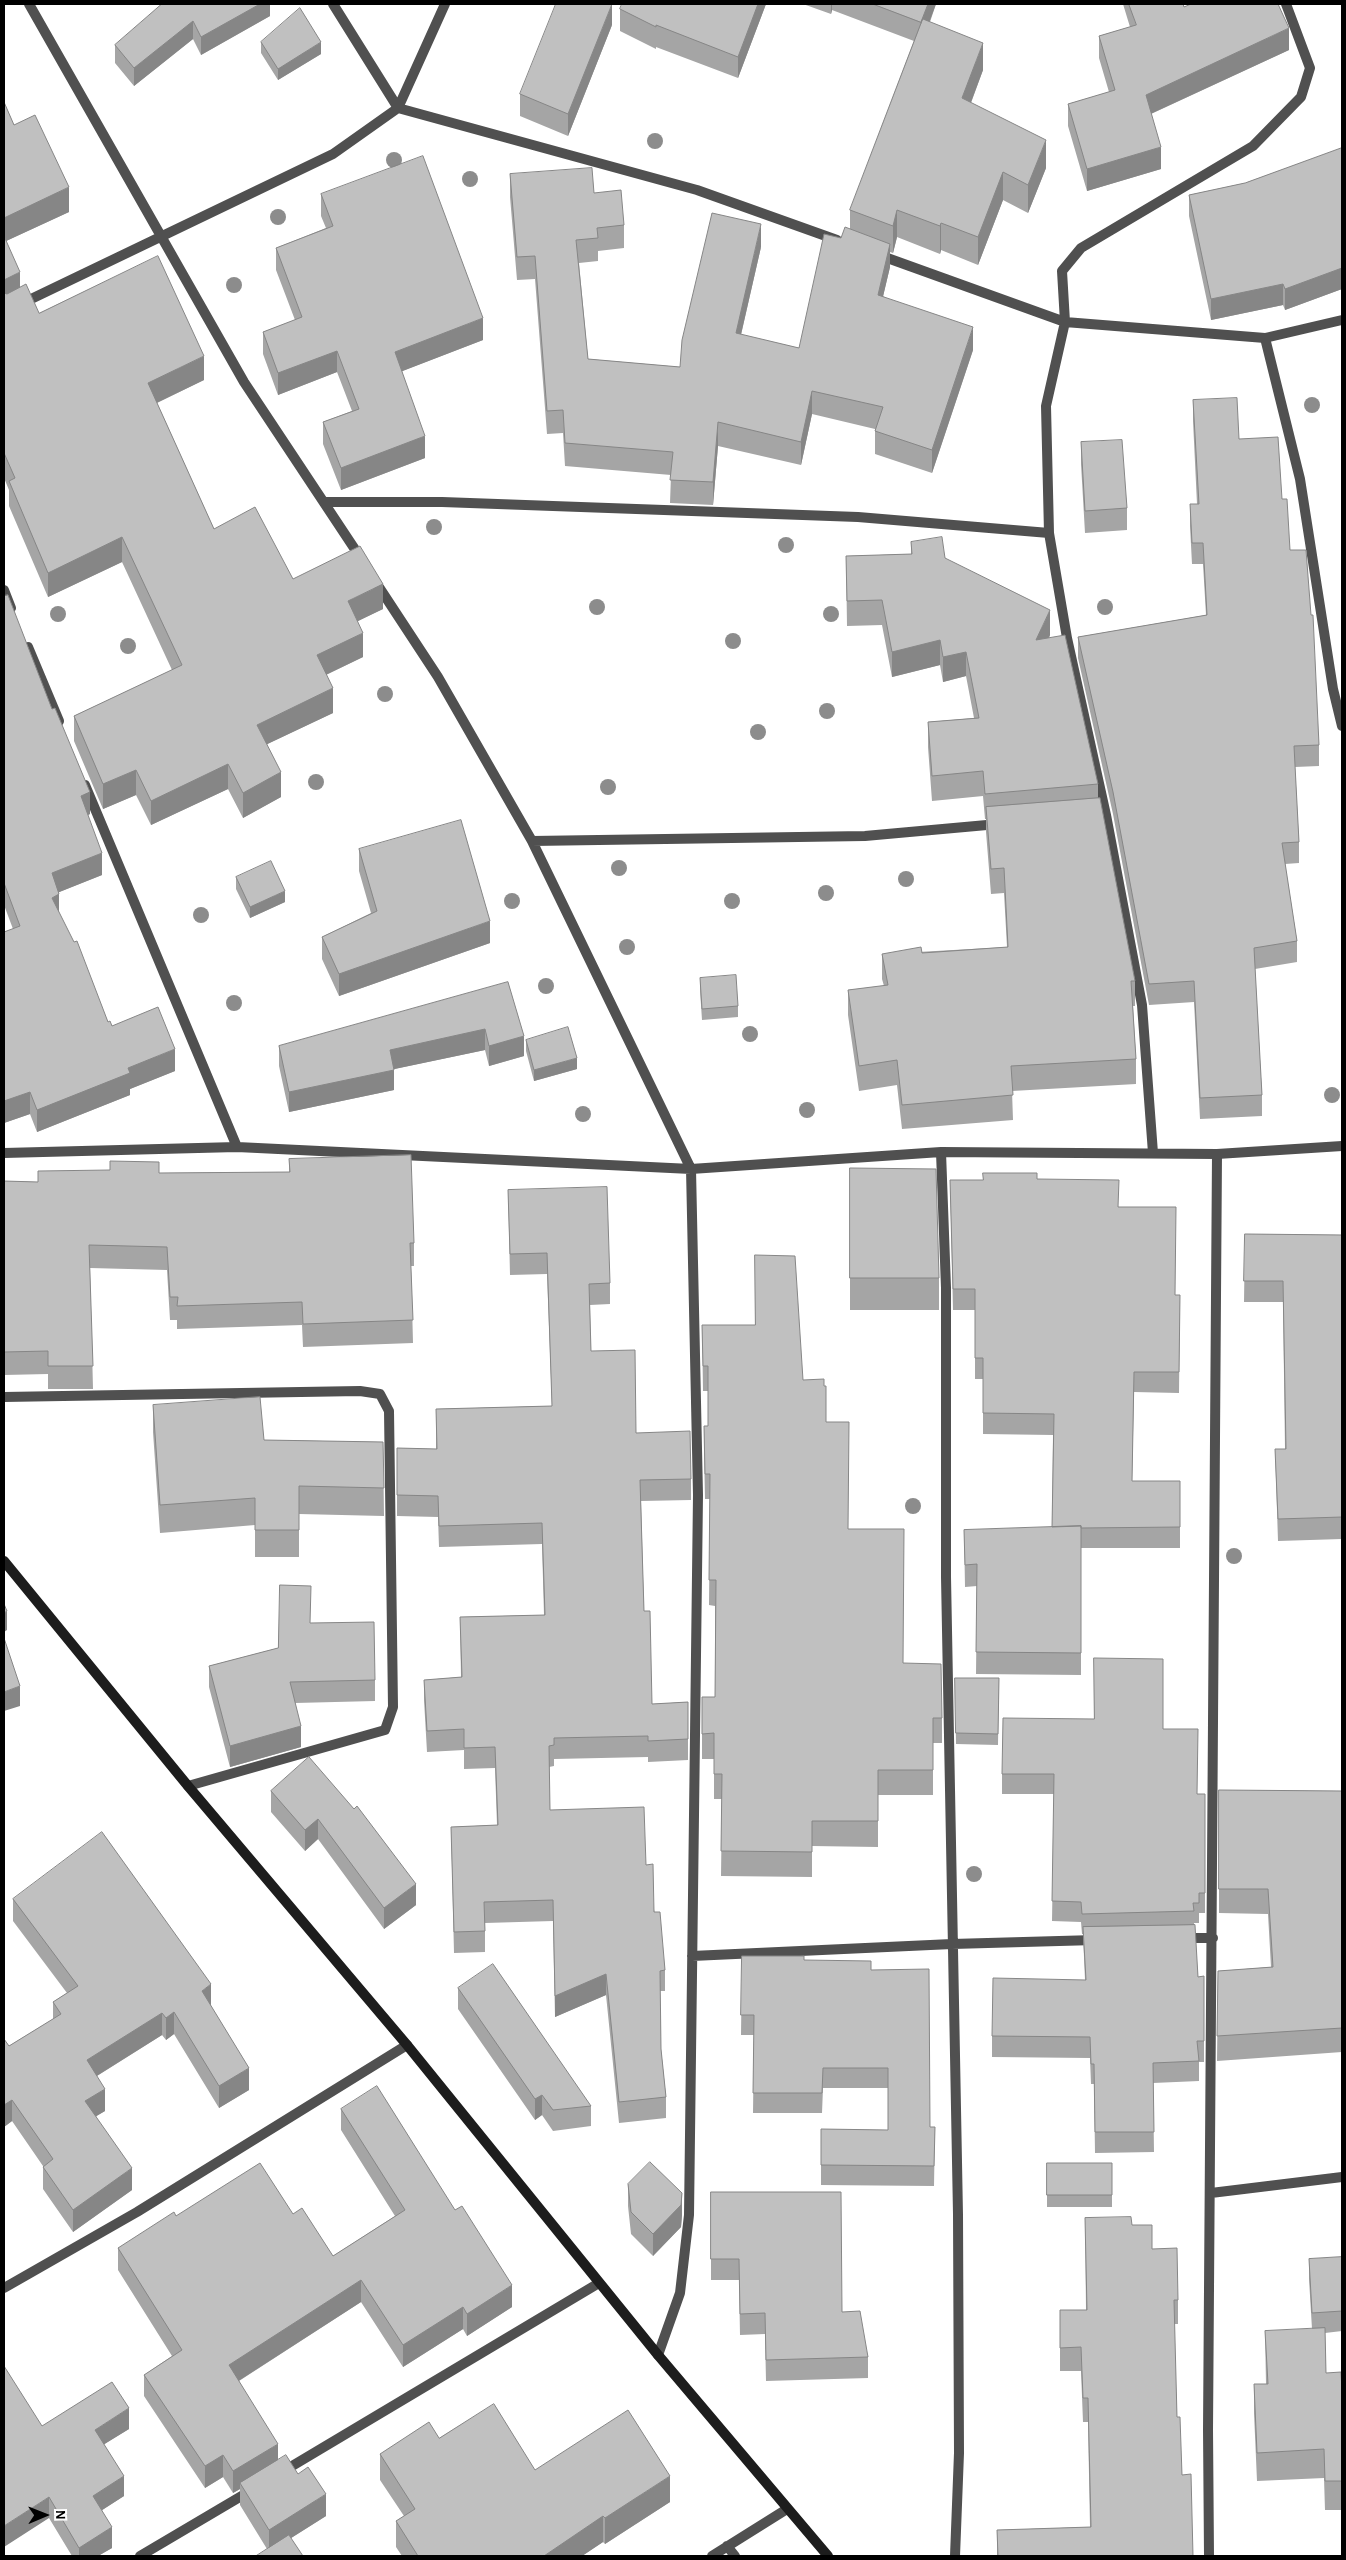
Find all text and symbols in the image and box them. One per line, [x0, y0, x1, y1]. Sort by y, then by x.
north arrow [20, 2490, 70, 2540]
text: N [53, 2510, 67, 2520]

